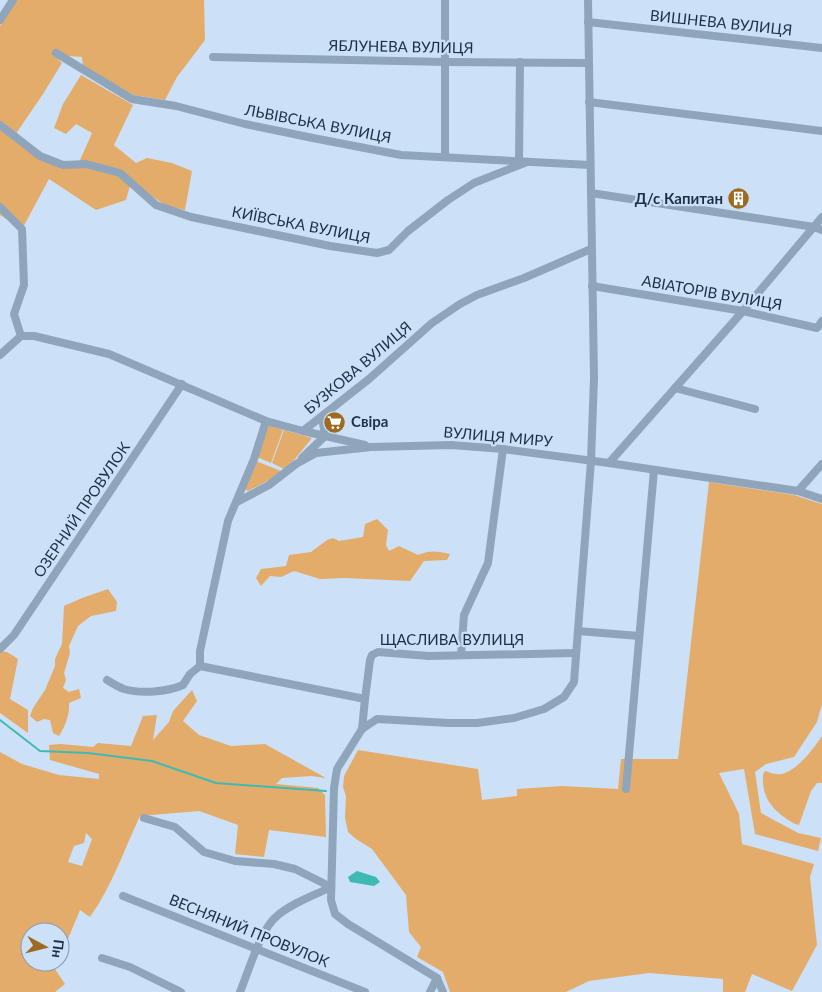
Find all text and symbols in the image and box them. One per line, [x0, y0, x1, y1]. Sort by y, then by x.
street label: ВИШНЕВА ВУЛИЦЯ [649, 6, 793, 38]
street label: ЯБЛУНЕВА ВУЛИЦЯ [327, 36, 474, 56]
street label: ЛЬВІВСЬКА ВУЛИЦЯ [242, 100, 393, 146]
building icon: Д/с Капитан [727, 187, 751, 211]
place label: Д/с Капитан [635, 189, 723, 207]
street label: КИЇВСЬКА ВУЛИЦЯ [230, 202, 372, 246]
street label: АВІАТОРІВ ВУЛИЦЯ [641, 271, 784, 313]
street label: БУЗКОВА ВУЛИЦЯ [300, 317, 415, 417]
supermarket icon: Свіра [323, 410, 347, 434]
place label: Свіра [351, 412, 388, 430]
street label: ВУЛИЦЯ МИРУ [443, 422, 554, 450]
street label: ОЗЕРНИЙ ПРОВУЛОК [29, 438, 133, 580]
street label: ЩАСЛИВА ВУЛИЦЯ [380, 630, 524, 648]
street label: ВЕСНЯНИЙ ПРОВУЛОК [167, 890, 332, 970]
north arrow [20, 922, 70, 972]
text: Пн [49, 939, 68, 959]

